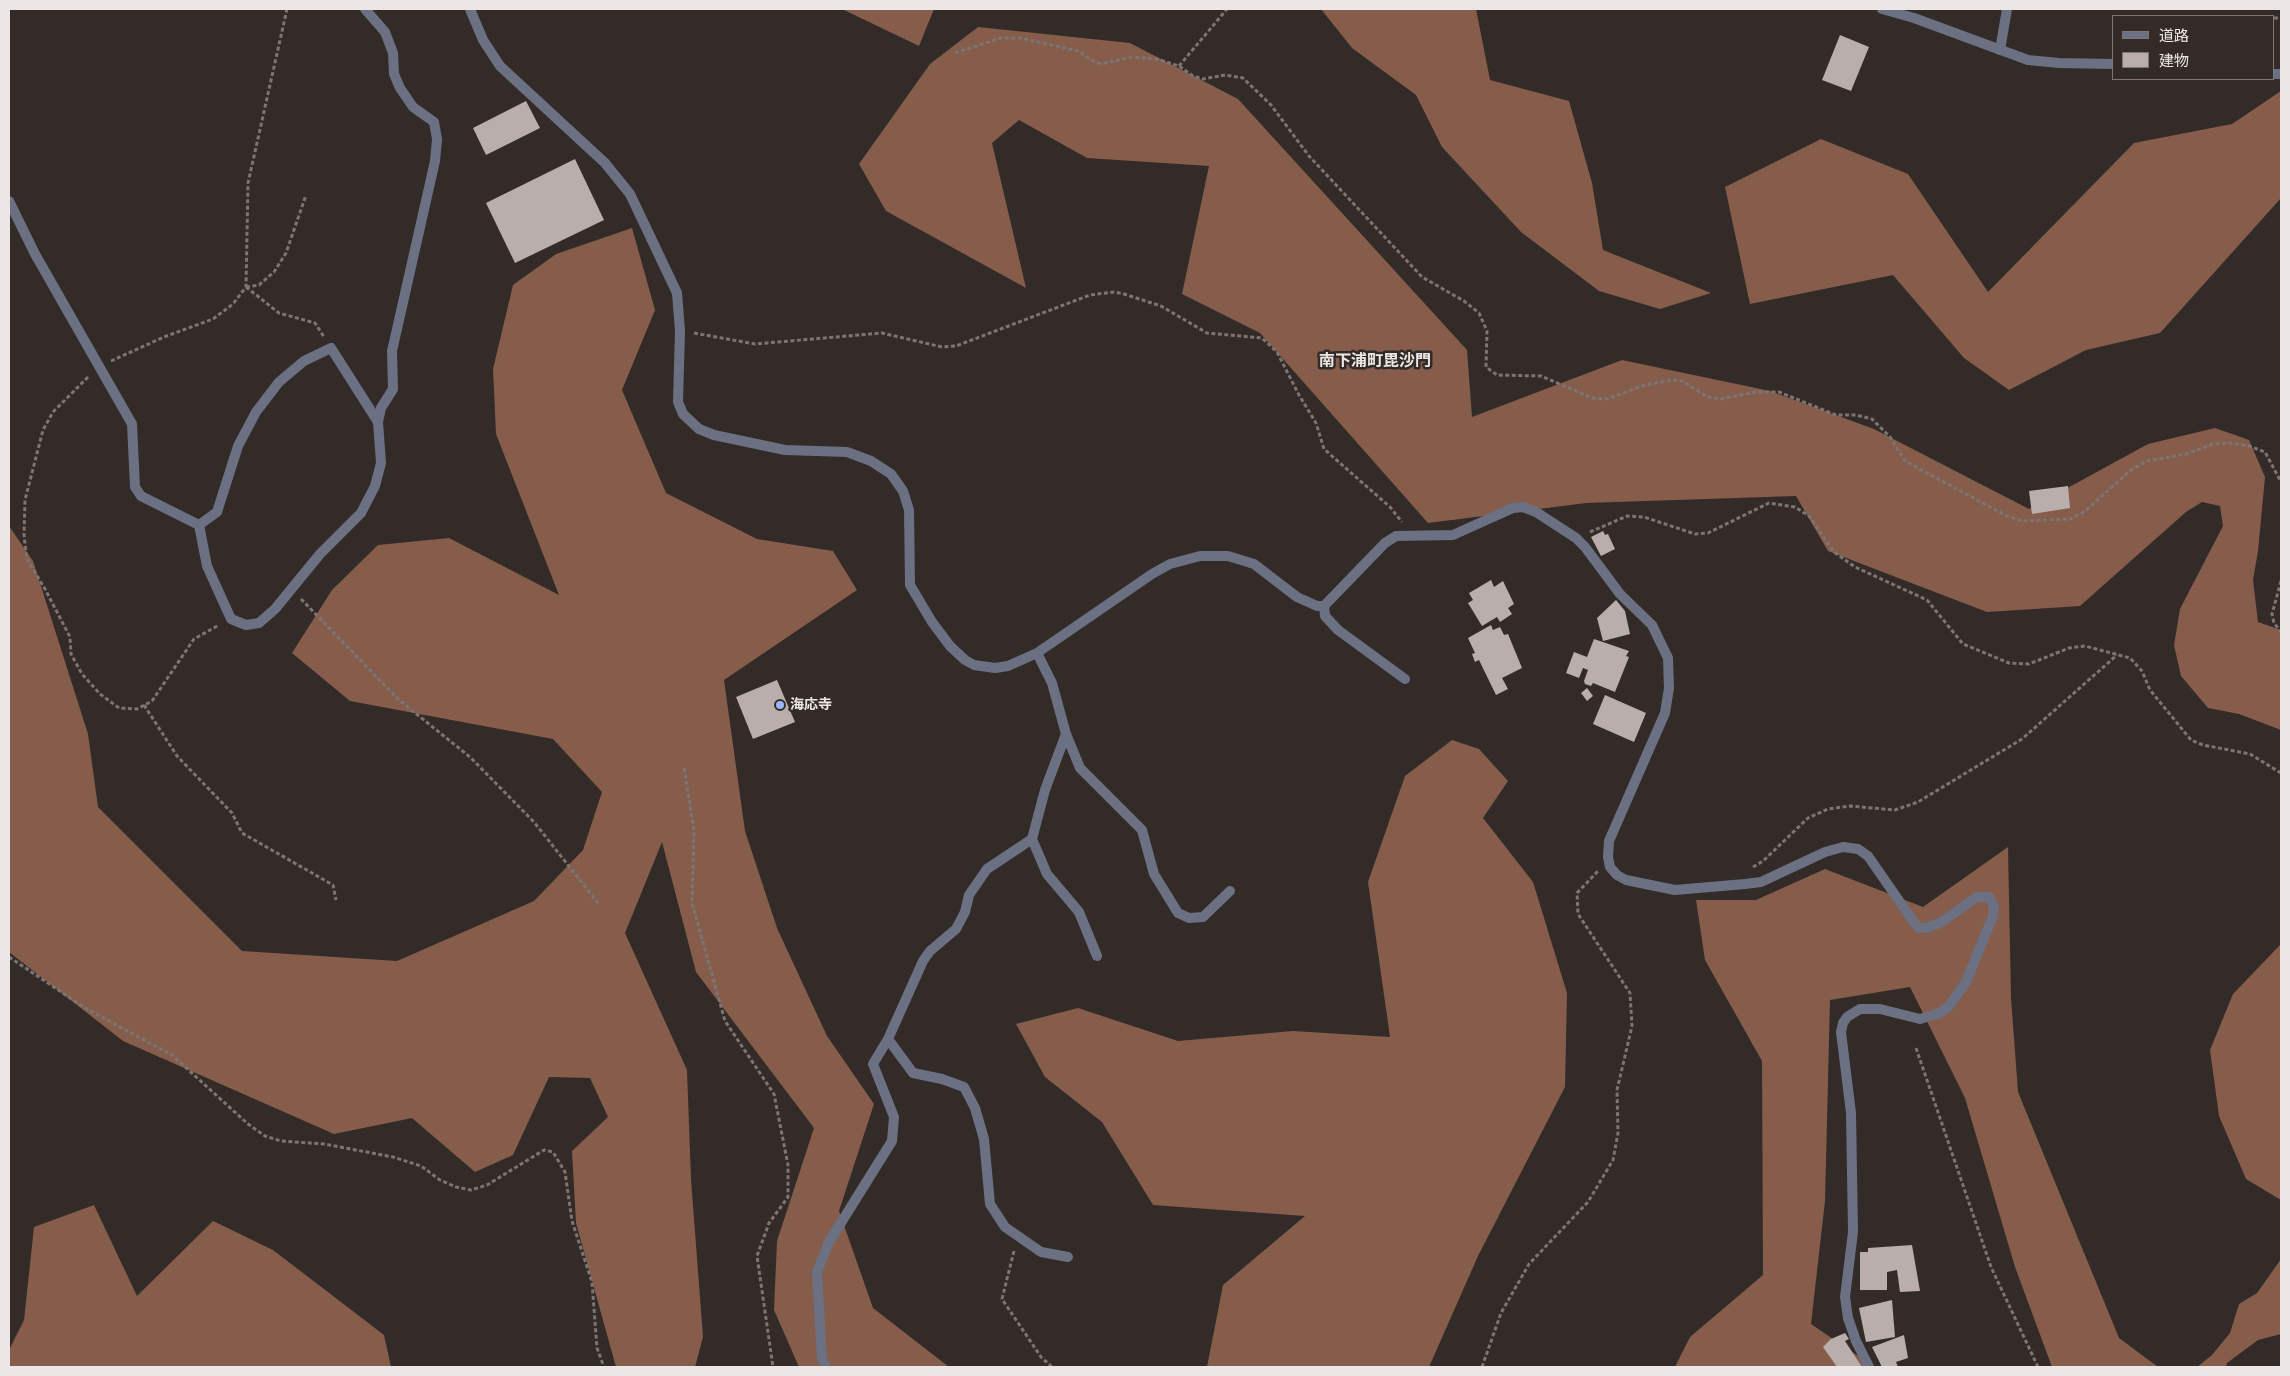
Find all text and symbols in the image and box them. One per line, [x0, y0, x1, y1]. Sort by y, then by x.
legend [2112, 15, 2275, 80]
text: 道路 [2159, 26, 2189, 45]
text: 建物 [2159, 51, 2189, 70]
district label: 南下浦町毘沙門 [1319, 351, 1431, 371]
place label: 海応寺 [790, 697, 832, 713]
marker: 海応寺 [774, 699, 786, 711]

